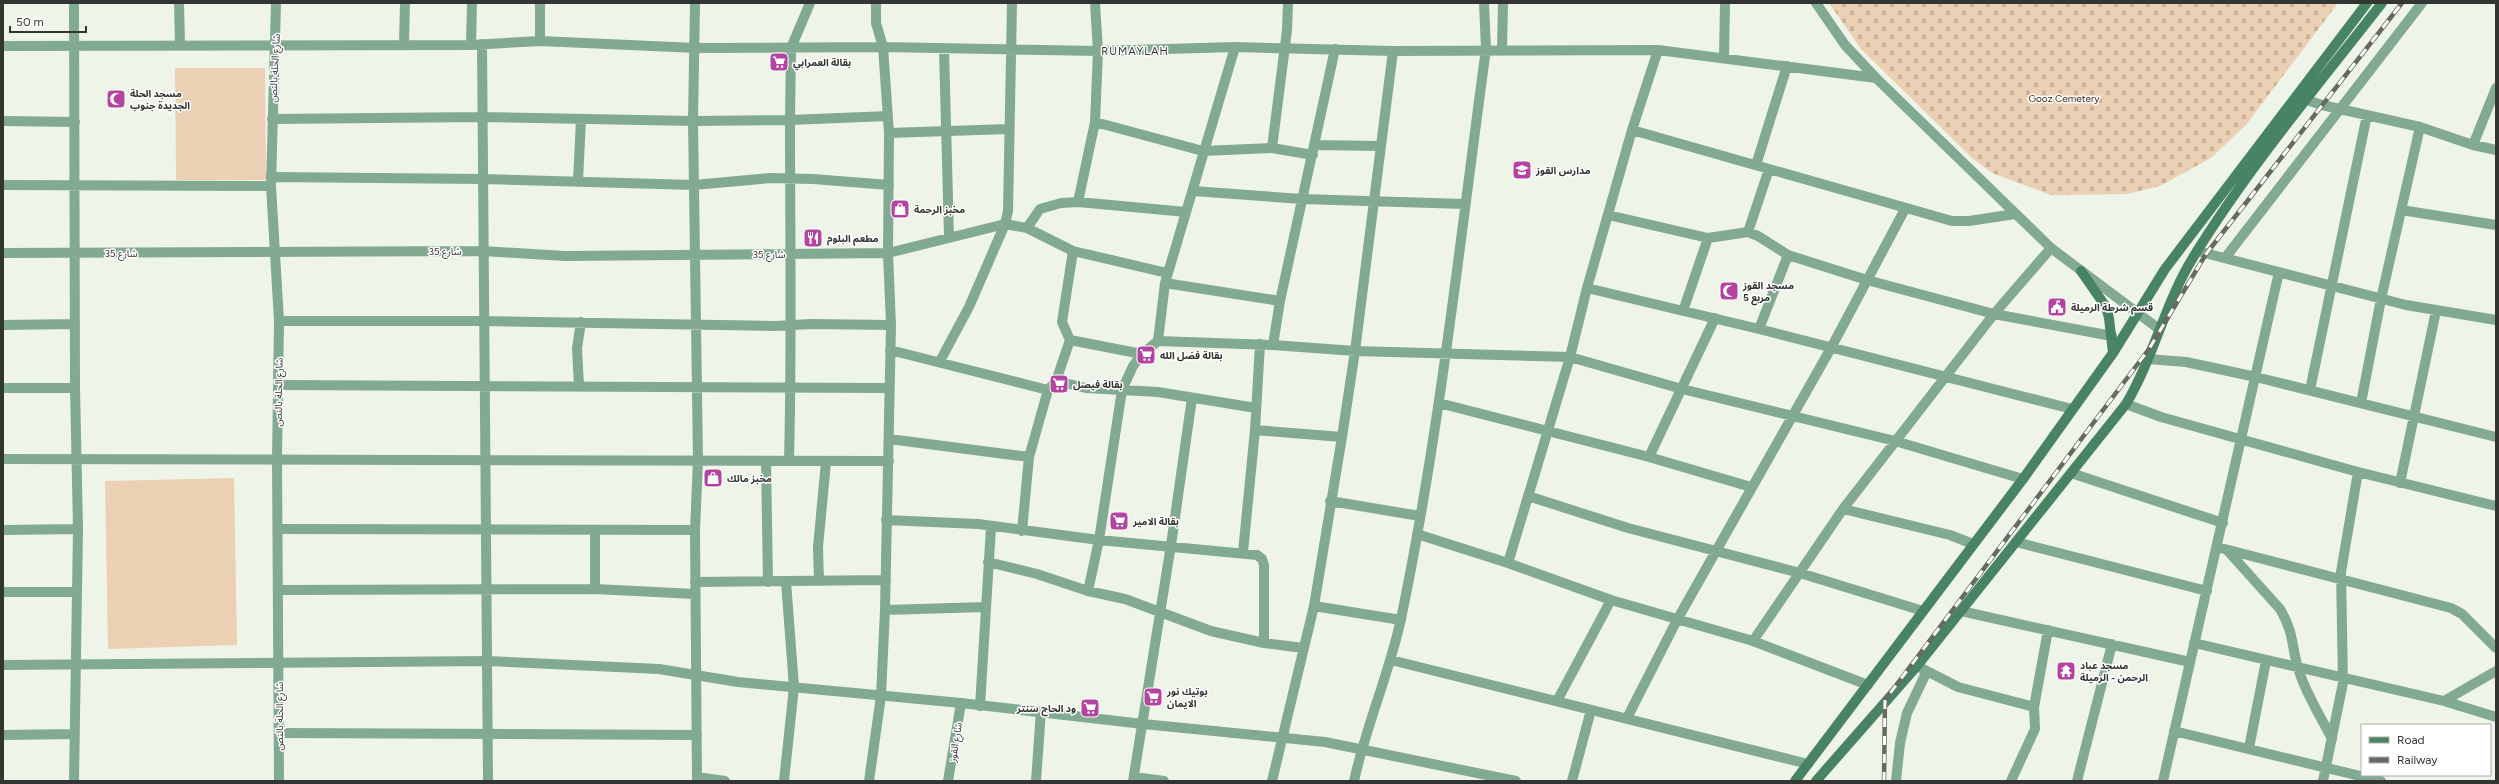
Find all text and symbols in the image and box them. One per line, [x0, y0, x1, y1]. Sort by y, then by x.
scale bar [10, 8, 86, 34]
text: 50 m [16, 15, 44, 29]
street label: شارع الحلة بالنص [266, 33, 284, 103]
district label: RUMAYLAH [1101, 45, 1169, 58]
supermarket icon: بقالة العمرابي [768, 51, 790, 73]
place label: بقالة العمرابي [793, 56, 851, 71]
place label: مسجد الحلة الجديدة جنوب [130, 87, 190, 112]
mosque icon: مسجد الحلة الجديدة جنوب [105, 88, 127, 110]
park label: Gooz Cemetery [2028, 92, 2100, 105]
school or university icon: مدارس القوز [1511, 159, 1533, 181]
place label: مدارس القوز [1535, 164, 1591, 177]
shop icon: مخبز الرحمة [889, 198, 911, 220]
place label: مخبز الرحمة [914, 203, 965, 216]
restaurant icon: مطعم البلوم [802, 227, 824, 249]
place label: مطعم البلوم [827, 232, 879, 246]
street label: شارع 35 [428, 245, 462, 259]
street label: شارع 35 [104, 247, 138, 261]
street label: شارع 35 [752, 248, 786, 262]
place label: مسجد القوز مربع 5 [1742, 279, 1794, 306]
mosque icon: مسجد القوز مربع 5 [1718, 280, 1740, 302]
public building icon: قسم شرطة الرميلة [2046, 296, 2068, 318]
place label: قسم شرطة الرميلة [2071, 301, 2153, 315]
supermarket icon: بقالة فضل الله [1135, 344, 1157, 366]
place label: بقالة فضل الله [1160, 349, 1223, 362]
street label: شارع الحلة بالنص [271, 357, 287, 427]
supermarket icon: بقالة فيصل [1048, 373, 1070, 395]
place label: بقالة فيصل [1073, 378, 1123, 391]
shop icon: مخبز مالك [702, 467, 724, 489]
place label: مخبز مالك [727, 472, 772, 485]
supermarket icon: بقالة الامير [1108, 510, 1130, 532]
place label: بقالة الامير [1132, 515, 1179, 528]
place label: مسجد عباد الرحمن - الرميلة [2080, 659, 2148, 684]
temple icon: مسجد عباد الرحمن - الرميلة [2055, 660, 2077, 682]
street label: شارع الحلة بالنص [273, 681, 287, 750]
place label: بوتيك نور الايمان [1166, 685, 1208, 710]
supermarket icon: بوتيك نور الايمان [1142, 686, 1164, 708]
supermarket icon: ود الحاج سنتر [1079, 697, 1101, 719]
place label: ود الحاج سنتر [1016, 702, 1076, 717]
street label: شارع القوز [946, 721, 966, 764]
legend [2361, 724, 2491, 776]
text: Road [2397, 733, 2425, 747]
text: Railway [2397, 753, 2438, 767]

